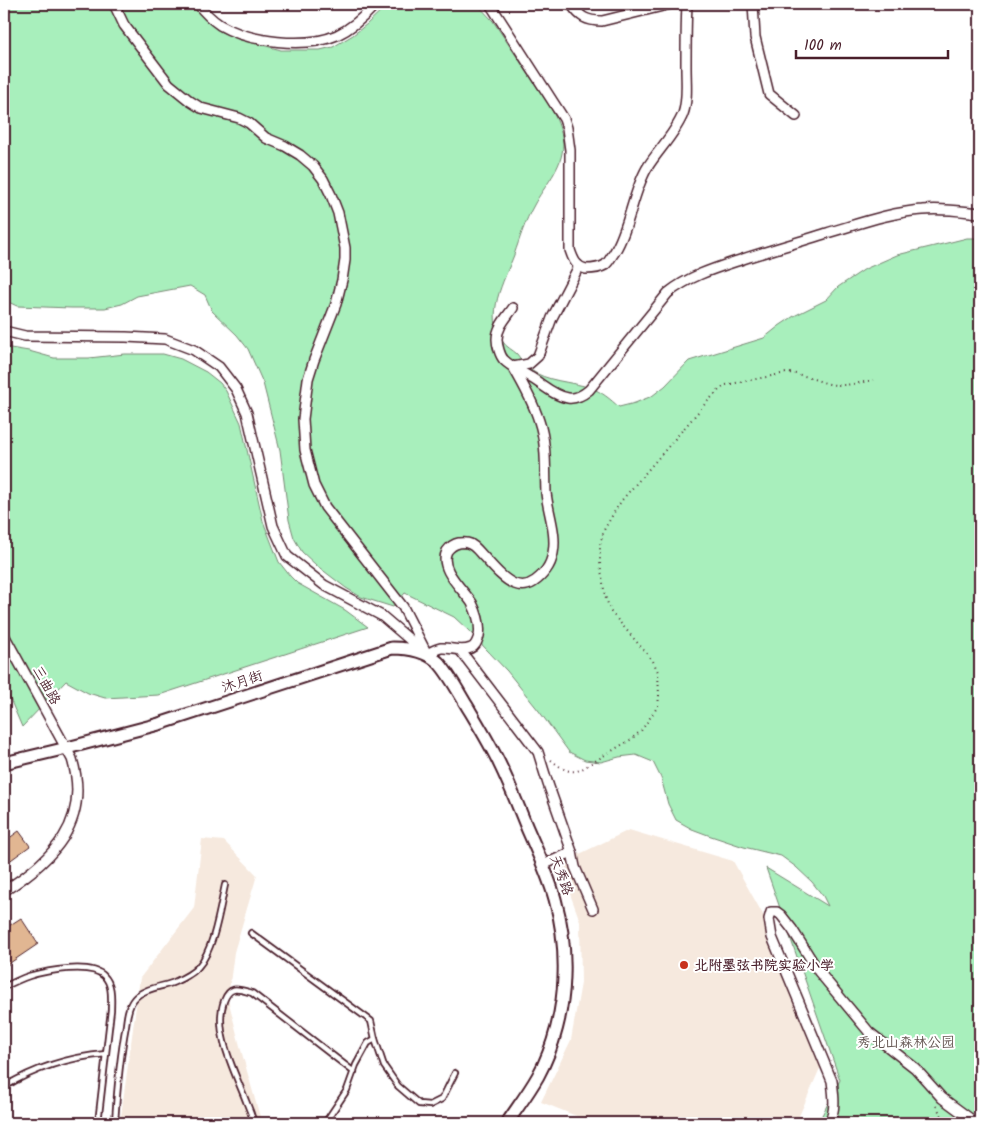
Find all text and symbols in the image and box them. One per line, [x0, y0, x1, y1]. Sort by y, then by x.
scale bar [796, 28, 949, 60]
text: 100 m [804, 34, 842, 58]
street label: 三曲路 [26, 662, 66, 709]
street label: 沐月街 [219, 665, 266, 699]
street label: 天秀路 [544, 852, 579, 899]
place label: 北附墨弦书院实验小学 [694, 955, 834, 977]
marker: 北附墨弦书院实验小学 [678, 959, 690, 971]
park label: 秀北山森林公园 [857, 1032, 955, 1054]

